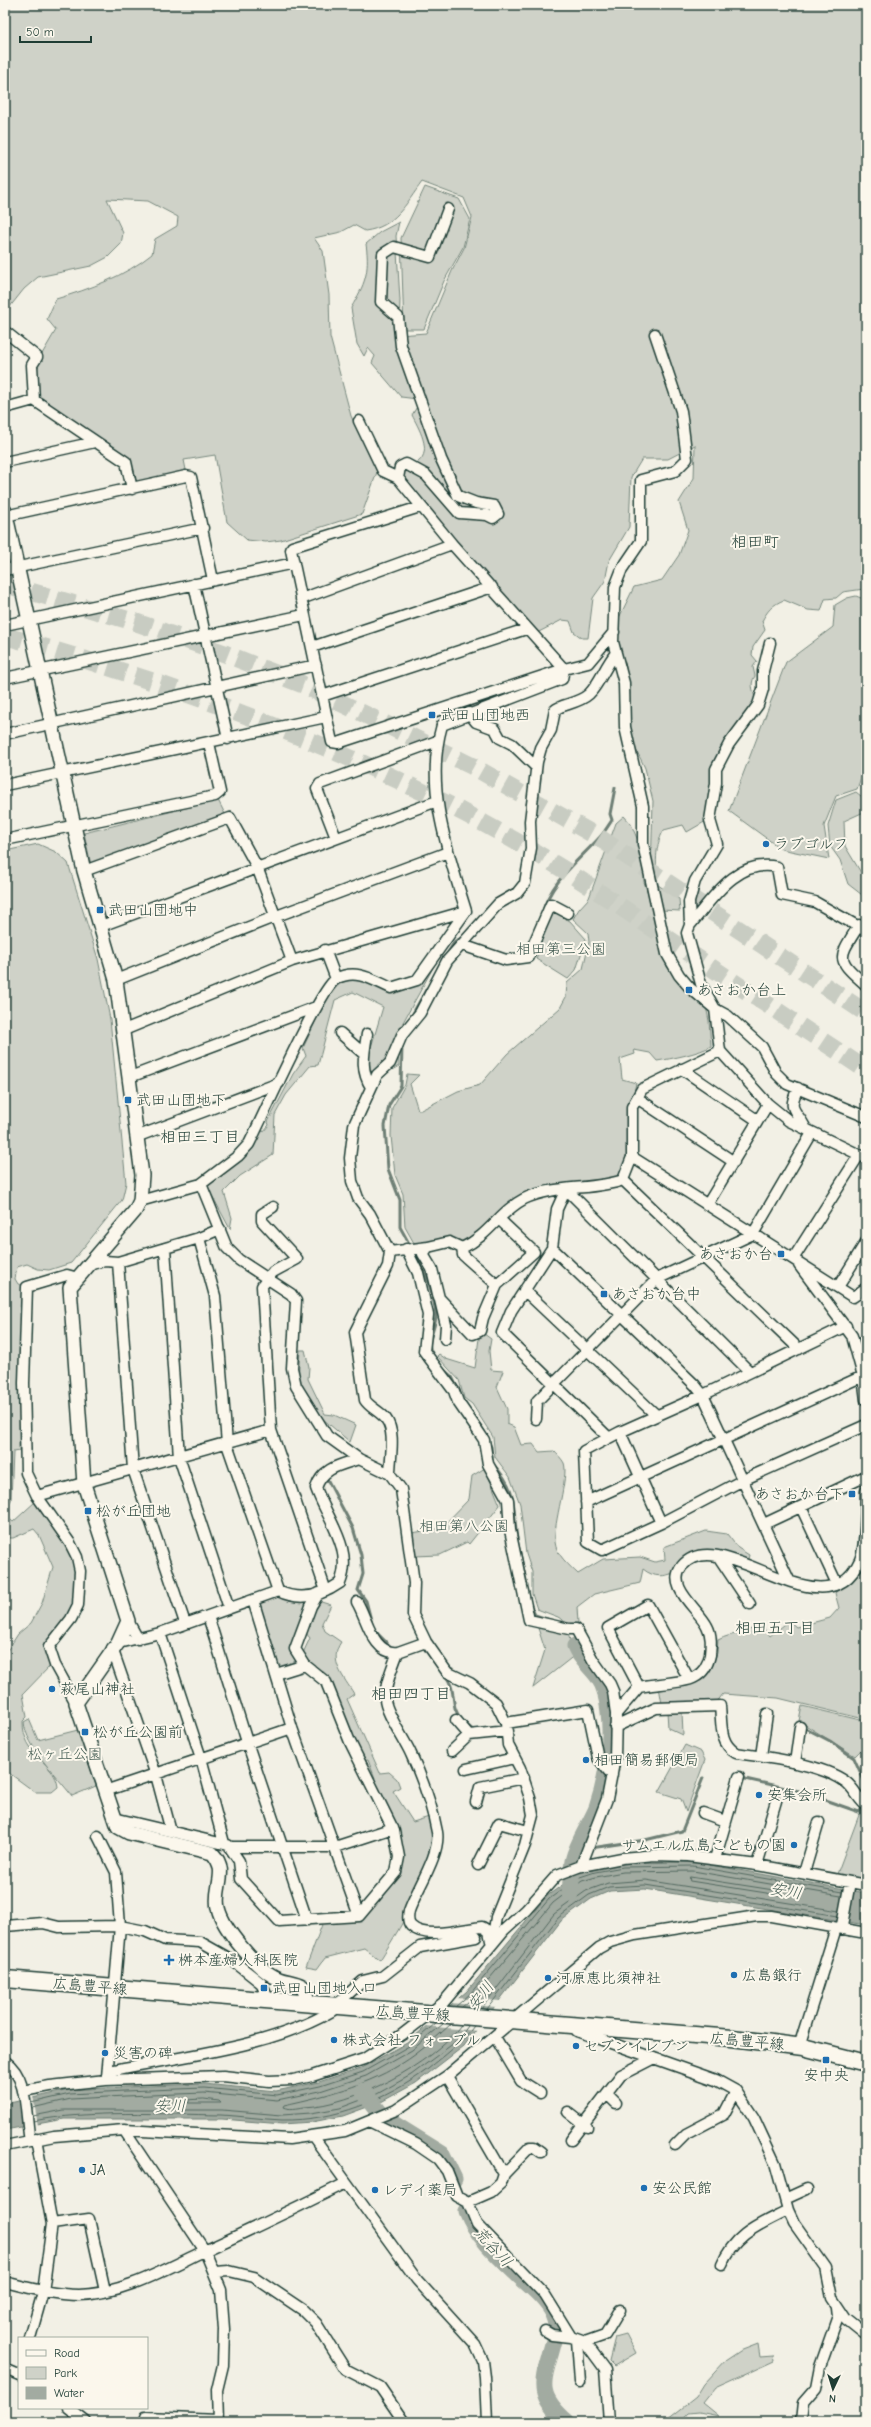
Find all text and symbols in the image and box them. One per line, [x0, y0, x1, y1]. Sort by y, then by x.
scale bar [20, 18, 91, 44]
text: 50 m [26, 25, 54, 39]
district label: 相田町 [731, 533, 779, 551]
place label: 武田山団地西 [440, 706, 530, 724]
marker: 武田山団地西 [427, 710, 437, 720]
place label: ラブゴルフ [774, 835, 848, 853]
marker: ラブゴルフ [761, 839, 771, 849]
place label: 武田山団地中 [108, 901, 198, 919]
marker: 武田山団地中 [95, 905, 105, 915]
park label: 相田第三公園 [516, 940, 606, 958]
place label: あさおか台上 [697, 981, 786, 999]
marker: あさおか台上 [684, 985, 694, 995]
place label: 武田山団地下 [136, 1091, 226, 1109]
marker: 武田山団地下 [123, 1095, 133, 1105]
district label: 相田三丁目 [160, 1128, 240, 1146]
place label: あさおか台 [699, 1245, 773, 1263]
marker: あさおか台 [776, 1249, 786, 1259]
place label: あさおか台中 [612, 1285, 701, 1303]
marker: あさおか台中 [599, 1289, 609, 1299]
place label: あさおか台下 [755, 1485, 844, 1503]
marker: あさおか台下 [847, 1489, 857, 1499]
place label: 松が丘団地 [96, 1502, 171, 1520]
marker: 松が丘団地 [83, 1506, 93, 1516]
park label: 相田第八公園 [419, 1517, 509, 1535]
district label: 相田五丁目 [735, 1619, 815, 1637]
place label: 萩尾山神社 [60, 1680, 135, 1698]
marker: 萩尾山神社 [47, 1684, 57, 1694]
district label: 相田四丁目 [371, 1685, 451, 1703]
place label: 松が丘公園前 [93, 1723, 183, 1741]
marker: 松が丘公園前 [80, 1727, 90, 1737]
park label: 松ヶ丘公園 [27, 1745, 103, 1763]
place label: 相田簡易郵便局 [594, 1751, 699, 1769]
marker: 相田簡易郵便局 [581, 1755, 591, 1765]
place label: 安集会所 [767, 1786, 827, 1804]
marker: 安集会所 [754, 1790, 764, 1800]
place label: サムエル広島こどもの園 [622, 1836, 786, 1854]
marker: サムエル広島こどもの園 [789, 1840, 799, 1850]
water label: 安川 [769, 1879, 803, 1903]
place label: 桝本産婦人科医院 [178, 1951, 298, 1969]
marker: 桝本産婦人科医院 [163, 1954, 175, 1966]
place label: 広島銀行 [742, 1966, 802, 1984]
place label: 河原恵比須神社 [556, 1969, 661, 1987]
marker: 広島銀行 [729, 1970, 739, 1980]
marker: 河原恵比須神社 [543, 1973, 553, 1983]
street label: 広島豊平線 [52, 1974, 128, 1998]
water label: 安川 [464, 1978, 498, 2014]
place label: 武田山団地入口 [272, 1979, 377, 1997]
marker: 武田山団地入口 [259, 1983, 269, 1993]
street label: 広島豊平線 [375, 2001, 451, 2025]
street label: 広島豊平線 [709, 2029, 785, 2053]
place label: 株式会社 フォーブル [342, 2031, 481, 2049]
marker: 株式会社 フォーブル [329, 2035, 339, 2045]
place label: セブンイレブン [584, 2037, 689, 2055]
marker: セブンイレブン [571, 2041, 581, 2051]
place label: 災害の碑 [113, 2044, 173, 2062]
marker: 災害の碑 [100, 2048, 110, 2058]
marker: 安中央 [821, 2055, 831, 2065]
place label: 安中央 [803, 2066, 849, 2084]
water label: 安川 [154, 2097, 186, 2115]
place label: JA [90, 2161, 106, 2179]
marker: JA [77, 2165, 87, 2175]
place label: 安公民館 [652, 2179, 712, 2197]
place label: レデイ薬局 [383, 2181, 457, 2199]
marker: 安公民館 [639, 2183, 649, 2193]
marker: レデイ薬局 [370, 2185, 380, 2195]
water label: 荒谷川 [470, 2223, 516, 2271]
legend [18, 2337, 148, 2409]
text: Road [54, 2346, 80, 2360]
text: Park [54, 2366, 77, 2380]
north arrow [813, 2369, 853, 2409]
text: Water [54, 2386, 84, 2400]
text: N [828, 2392, 836, 2405]

